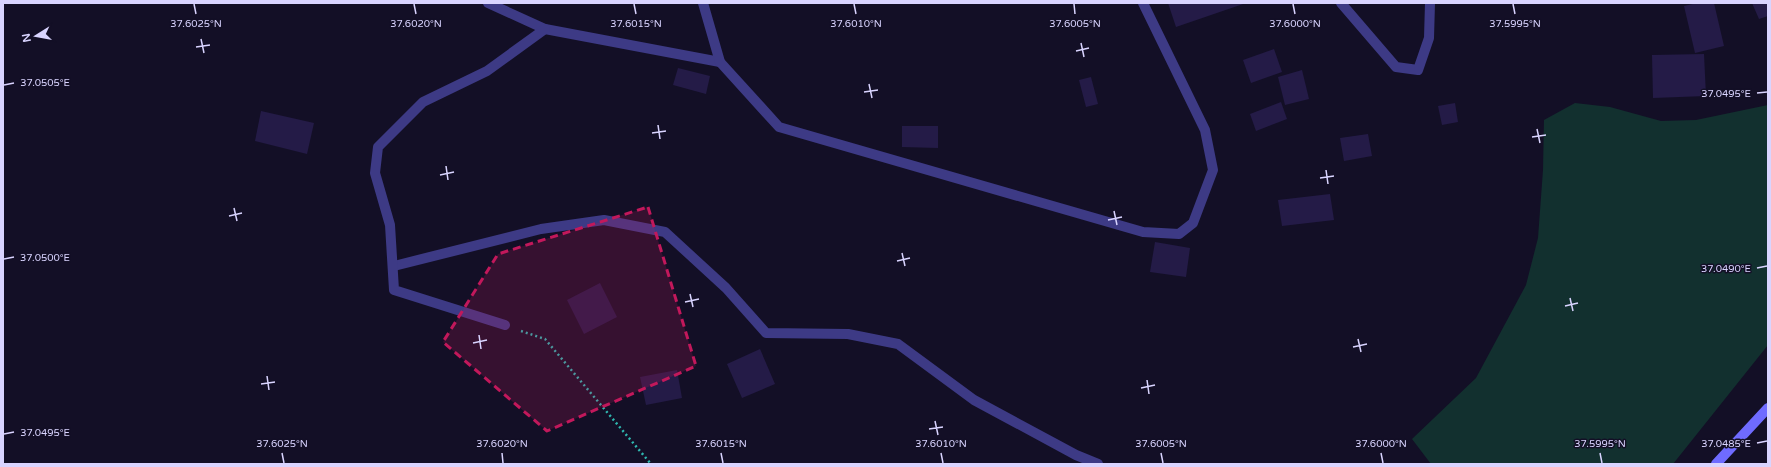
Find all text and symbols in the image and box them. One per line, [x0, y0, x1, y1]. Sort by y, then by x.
north arrow [16, 16, 56, 56]
text: 37.6025°N [170, 18, 222, 30]
text: 37.6020°N [390, 18, 442, 30]
text: 37.6015°N [610, 18, 662, 30]
text: 37.6010°N [830, 18, 882, 30]
text: 37.6005°N [1049, 18, 1101, 30]
text: 37.6000°N [1269, 18, 1321, 30]
text: 37.5995°N [1489, 18, 1541, 30]
text: N [19, 32, 34, 43]
text: 37.0505°E [20, 77, 70, 89]
text: 37.0495°E [1701, 88, 1751, 100]
text: 37.0500°E [20, 252, 70, 264]
text: 37.0490°E [1701, 263, 1751, 275]
text: 37.0495°E [20, 427, 70, 439]
text: 37.6025°N [256, 438, 308, 450]
text: 37.6020°N [476, 438, 528, 450]
text: 37.6015°N [695, 438, 747, 450]
text: 37.6010°N [915, 438, 967, 450]
text: 37.6005°N [1135, 438, 1187, 450]
text: 37.6000°N [1355, 438, 1407, 450]
text: 37.5995°N [1574, 438, 1626, 450]
text: 37.0485°E [1701, 438, 1751, 450]

